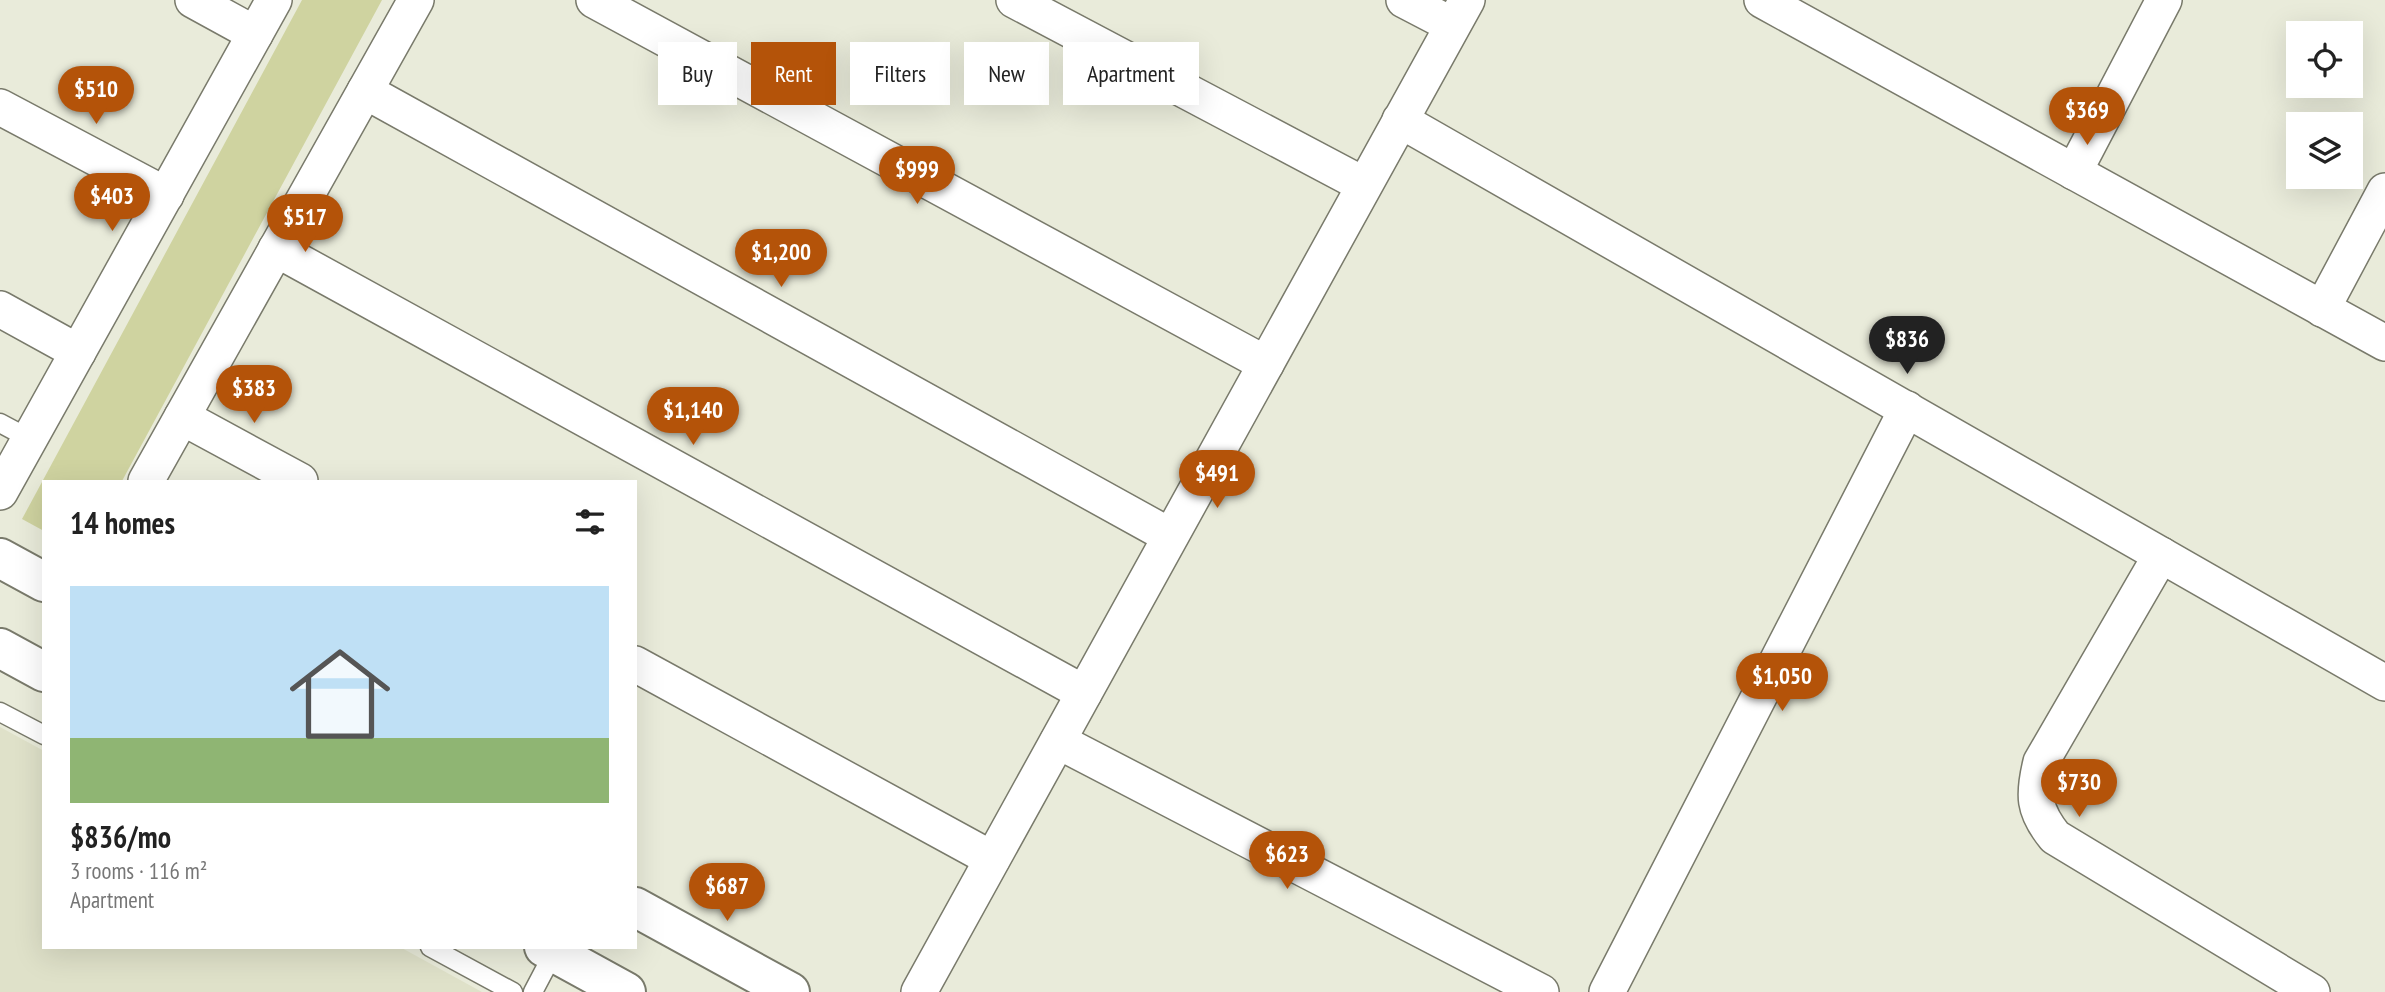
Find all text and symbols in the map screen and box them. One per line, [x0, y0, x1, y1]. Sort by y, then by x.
map controls [2286, 21, 2363, 189]
button: locate [2286, 21, 2363, 98]
chip: Buy [658, 42, 737, 105]
chip: Rent [751, 42, 836, 105]
chip: Filters [850, 42, 950, 105]
chip: New [964, 42, 1049, 105]
chip: Apartment [1063, 42, 1199, 105]
pin: $510 [55, 66, 137, 126]
text: $510 [74, 74, 118, 103]
pin: $369 [2046, 88, 2128, 147]
text: $369 [2065, 95, 2109, 124]
button: layers [2286, 112, 2363, 189]
pin: $999 [876, 146, 958, 206]
text: $999 [895, 154, 939, 183]
pin: $403 [71, 174, 153, 233]
text: $403 [90, 181, 134, 210]
pin: $517 [264, 194, 346, 254]
text: $517 [283, 202, 327, 231]
pin: $1,200 [724, 230, 838, 289]
text: $1,200 [751, 237, 811, 266]
pin: $836 [1866, 316, 1948, 376]
text: $836 [1885, 324, 1929, 353]
pin: $383 [213, 366, 295, 425]
text: $383 [232, 373, 276, 402]
pin: $1,140 [636, 388, 750, 447]
text: $1,140 [663, 395, 723, 424]
pin: $491 [1176, 450, 1258, 510]
text: $491 [1195, 458, 1239, 487]
text: 14 homes [70, 503, 175, 542]
icon: filters [571, 503, 609, 541]
icon: home [277, 631, 403, 757]
pin: $1,050 [1725, 654, 1839, 713]
text: $1,050 [1752, 661, 1812, 690]
pin: $730 [2038, 760, 2120, 819]
text: $730 [2057, 767, 2101, 796]
text: $836/mo [70, 817, 171, 856]
pin: $623 [1246, 832, 1328, 891]
text: $623 [1265, 839, 1309, 868]
text: 3 rooms · 116 m² [70, 856, 207, 885]
pin: $687 [686, 864, 768, 923]
text: $687 [705, 871, 749, 900]
text: Apartment [70, 885, 154, 914]

